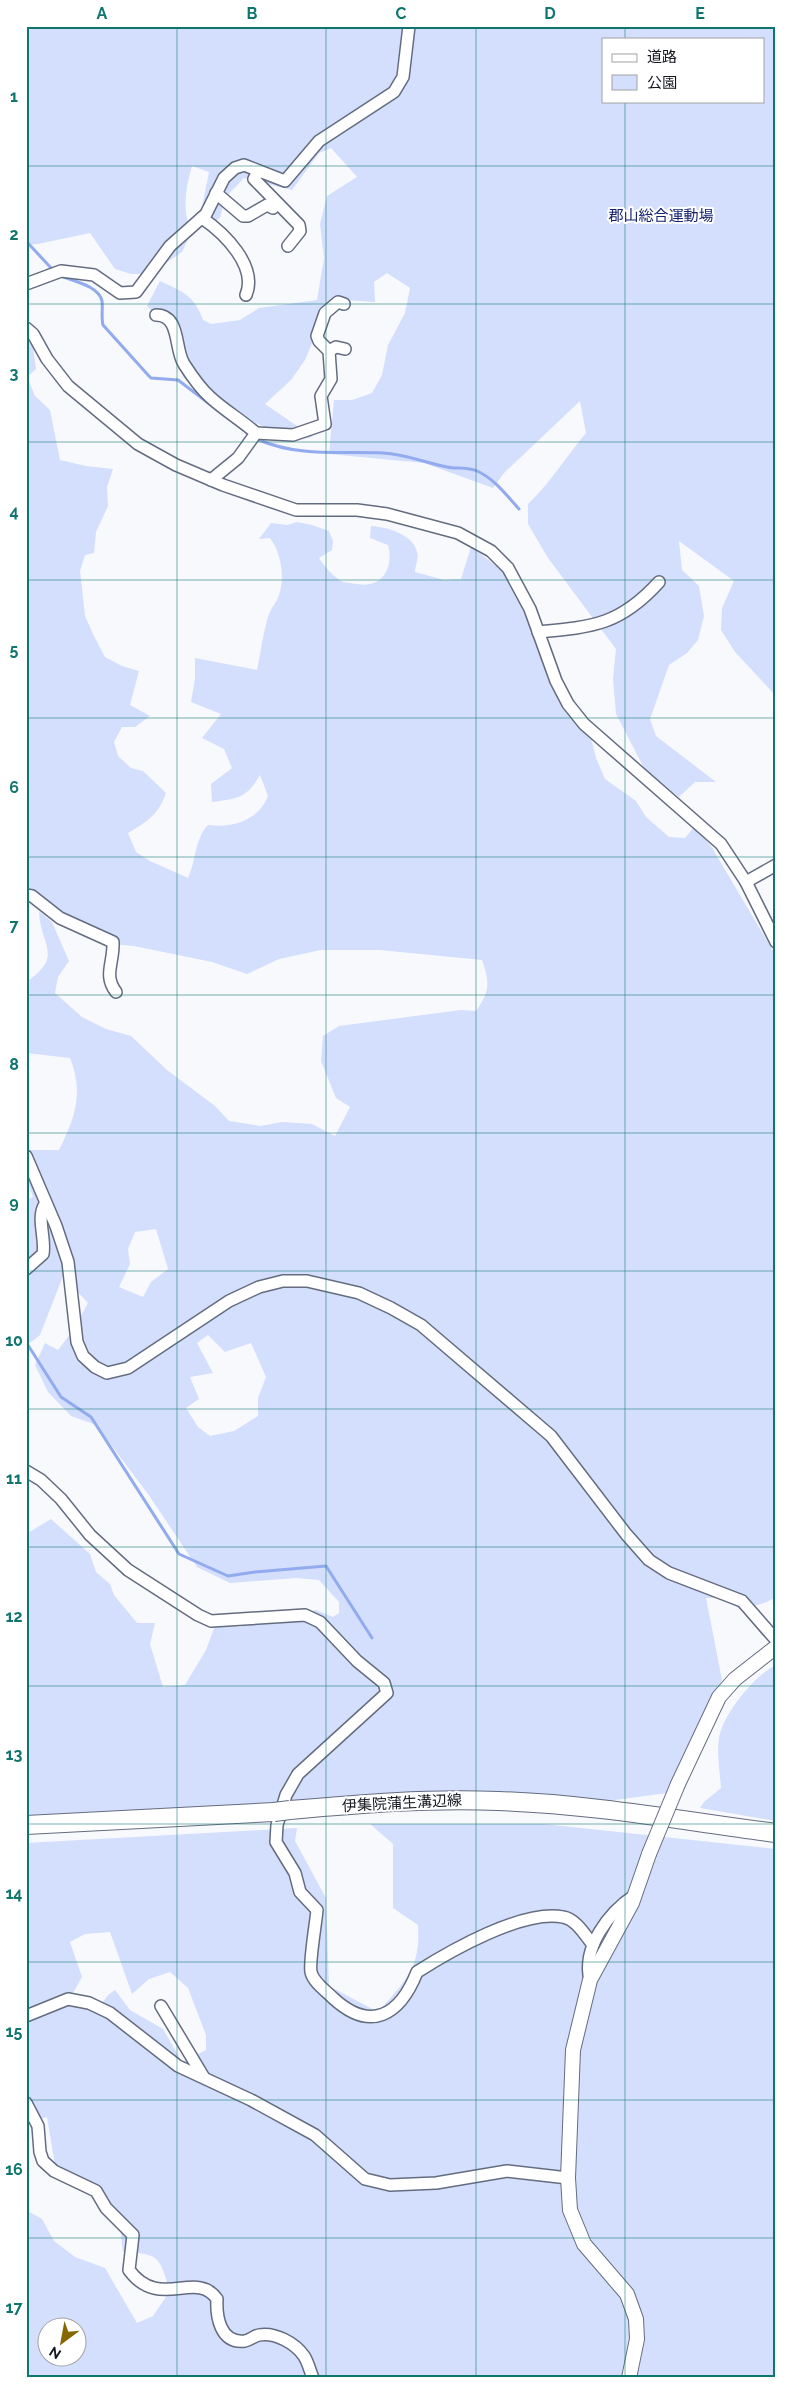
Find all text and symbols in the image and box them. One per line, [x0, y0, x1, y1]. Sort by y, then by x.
text: A [97, 4, 108, 23]
text: B [247, 4, 258, 23]
text: C [396, 4, 407, 23]
text: D [544, 4, 556, 23]
text: E [695, 4, 705, 23]
legend [602, 38, 764, 102]
text: 道路 [647, 48, 677, 66]
text: 公園 [647, 74, 677, 92]
text: 1 [10, 87, 18, 106]
park label: 郡山総合運動場 [608, 207, 714, 225]
text: 2 [9, 225, 19, 244]
text: 3 [10, 364, 19, 383]
text: 4 [9, 502, 19, 521]
text: 5 [10, 640, 19, 659]
text: 6 [9, 778, 19, 797]
text: 7 [10, 916, 19, 935]
text: 8 [9, 1055, 19, 1074]
text: 9 [9, 1193, 19, 1212]
text: 10 [5, 1331, 23, 1350]
text: 11 [6, 1469, 22, 1488]
text: 12 [6, 1607, 22, 1626]
text: 13 [6, 1745, 22, 1764]
street label: 伊集院蒲生溝辺線 [342, 1791, 462, 1815]
text: 14 [5, 1884, 23, 1903]
text: 15 [6, 2022, 23, 2041]
text: 16 [5, 2160, 23, 2179]
text: 17 [6, 2298, 22, 2317]
north arrow [38, 2316, 88, 2366]
text: N [46, 2343, 64, 2363]

